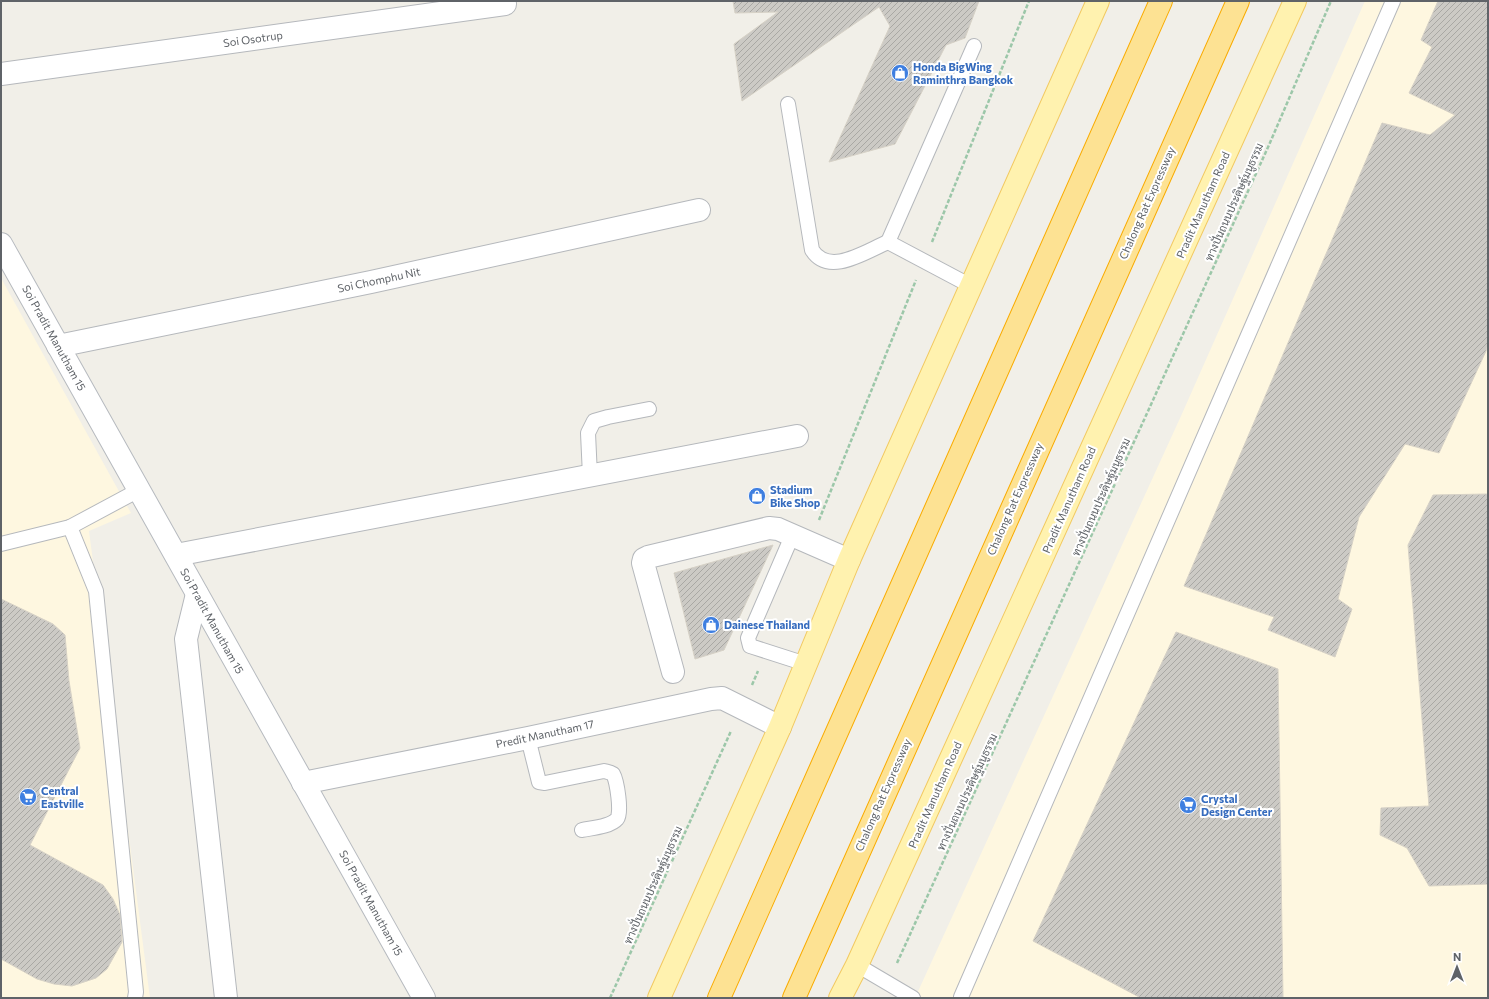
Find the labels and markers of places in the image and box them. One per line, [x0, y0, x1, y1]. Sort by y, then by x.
place label: Honda BigWing Raminthra Bangkok [913, 60, 1014, 86]
shop icon: Honda BigWing Raminthra Bangkok [890, 63, 910, 83]
place label: Stadium Bike Shop [770, 483, 821, 509]
shop icon: Stadium Bike Shop [747, 486, 767, 506]
shop icon: Dainese Thailand [701, 615, 721, 635]
place label: Dainese Thailand [724, 618, 810, 631]
place label: Central Eastville [41, 784, 84, 810]
supermarket icon: Central Eastville [18, 787, 38, 807]
place label: Crystal Design Center [1201, 792, 1273, 818]
supermarket icon: Crystal Design Center [1178, 795, 1198, 815]

